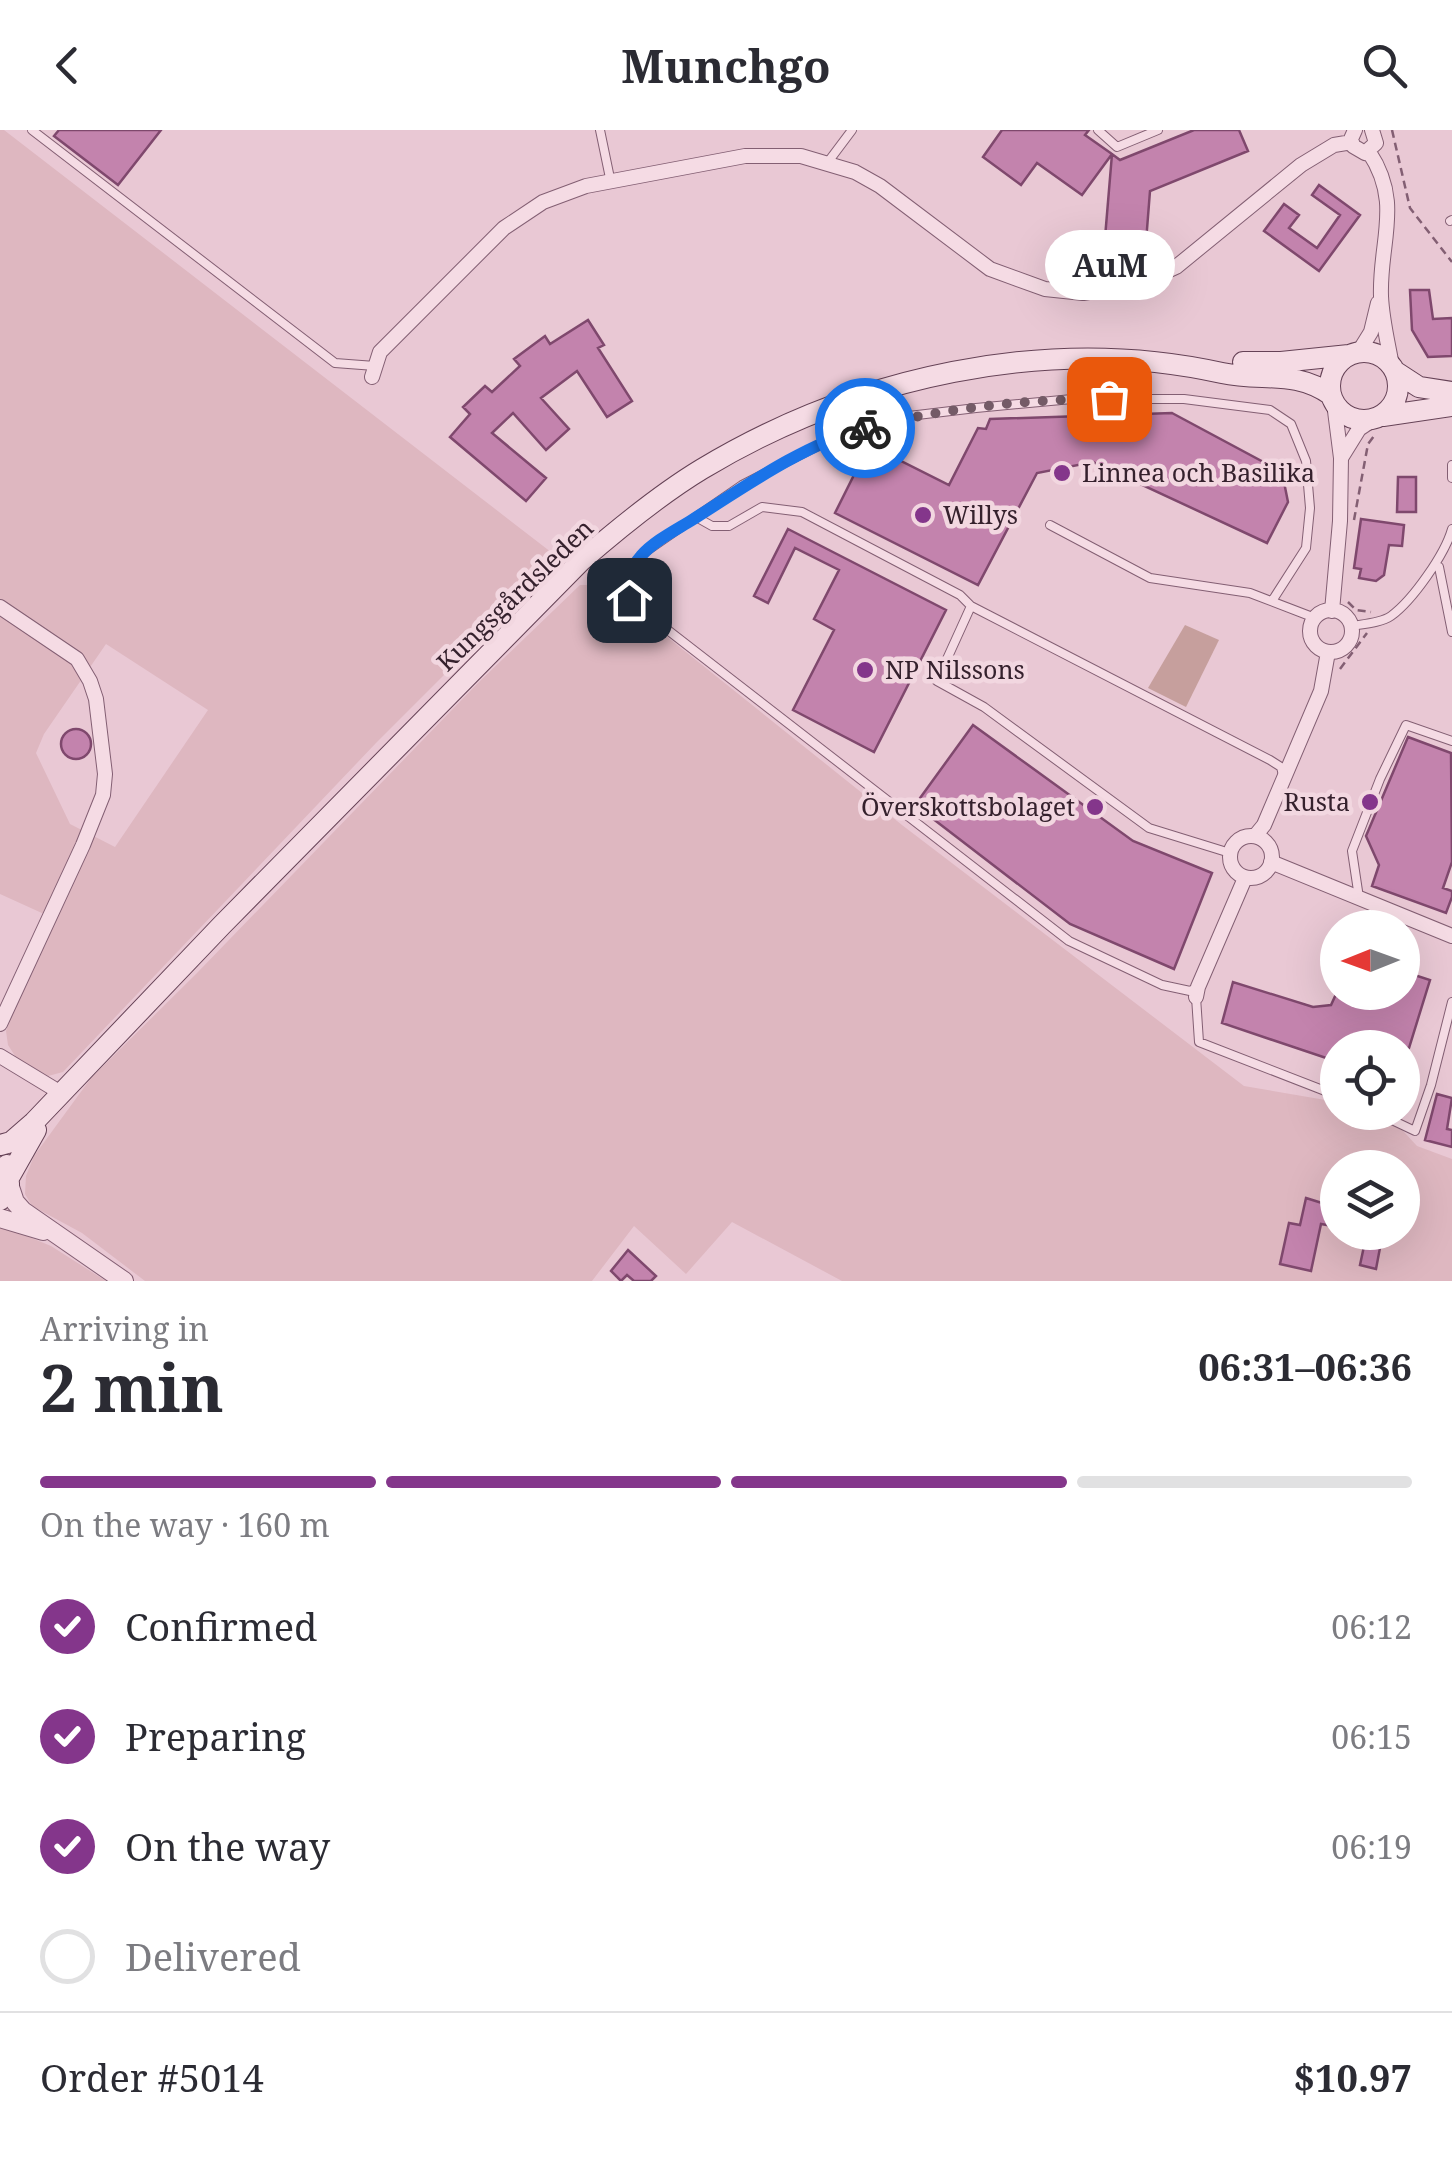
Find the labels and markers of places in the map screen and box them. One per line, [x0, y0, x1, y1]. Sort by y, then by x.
callout: AuM [1044, 229, 1174, 299]
pin [1067, 357, 1152, 442]
place label: Linnea och Basilika [1082, 455, 1315, 489]
marker: Linnea och Basilika [1051, 462, 1073, 484]
place label: Willys [943, 497, 1018, 531]
marker: Willys [912, 504, 934, 526]
pin [587, 558, 672, 643]
place label: NP Nilssons [885, 652, 1025, 686]
marker: NP Nilssons [854, 659, 876, 681]
place label: Rusta [1284, 784, 1350, 818]
place label: Överskottsbolaget [861, 789, 1075, 823]
marker: Rusta [1359, 791, 1381, 813]
marker: Överskottsbolaget [1084, 796, 1106, 818]

